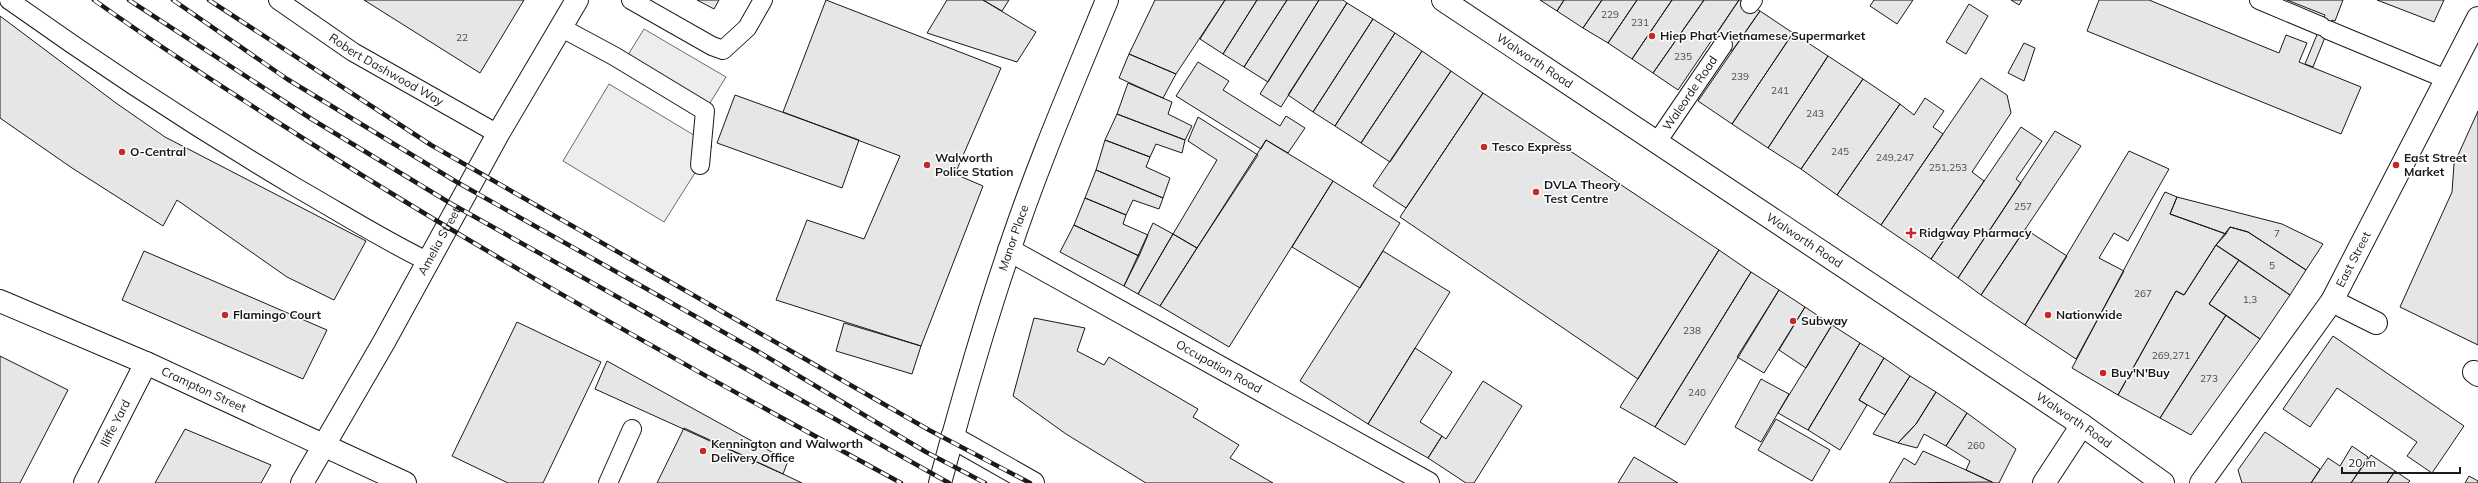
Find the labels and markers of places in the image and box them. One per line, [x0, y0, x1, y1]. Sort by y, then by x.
place label: Hiep Phat Vietnamese Supermarket [1660, 28, 1866, 43]
marker: Hiep Phat Vietnamese Supermarket [1647, 31, 1657, 41]
place label: Tesco Express [1492, 139, 1572, 154]
marker: Tesco Express [1479, 142, 1489, 152]
place label: O-Central [130, 144, 186, 159]
marker: O-Central [117, 147, 127, 157]
place label: Walworth Police Station [935, 150, 1014, 179]
place label: East Street Market [2404, 150, 2467, 179]
marker: Walworth Police Station [922, 160, 932, 170]
marker: East Street Market [2391, 160, 2401, 170]
place label: DVLA Theory Test Centre [1544, 177, 1621, 206]
marker: DVLA Theory Test Centre [1531, 187, 1541, 197]
place label: Ridgway Pharmacy [1919, 225, 2032, 240]
marker: Ridgway Pharmacy [1906, 228, 1916, 238]
place label: Flamingo Court [233, 307, 322, 322]
place label: Nationwide [2056, 307, 2123, 322]
marker: Flamingo Court [220, 310, 230, 320]
marker: Nationwide [2043, 310, 2053, 320]
place label: Subway [1801, 313, 1848, 328]
marker: Subway [1788, 316, 1798, 326]
place label: Buy'N'Buy [2111, 365, 2170, 380]
marker: Buy'N'Buy [2098, 368, 2108, 378]
place label: Kennington and Walworth Delivery Office [711, 436, 863, 465]
marker: Kennington and Walworth Delivery Office [698, 446, 708, 456]

